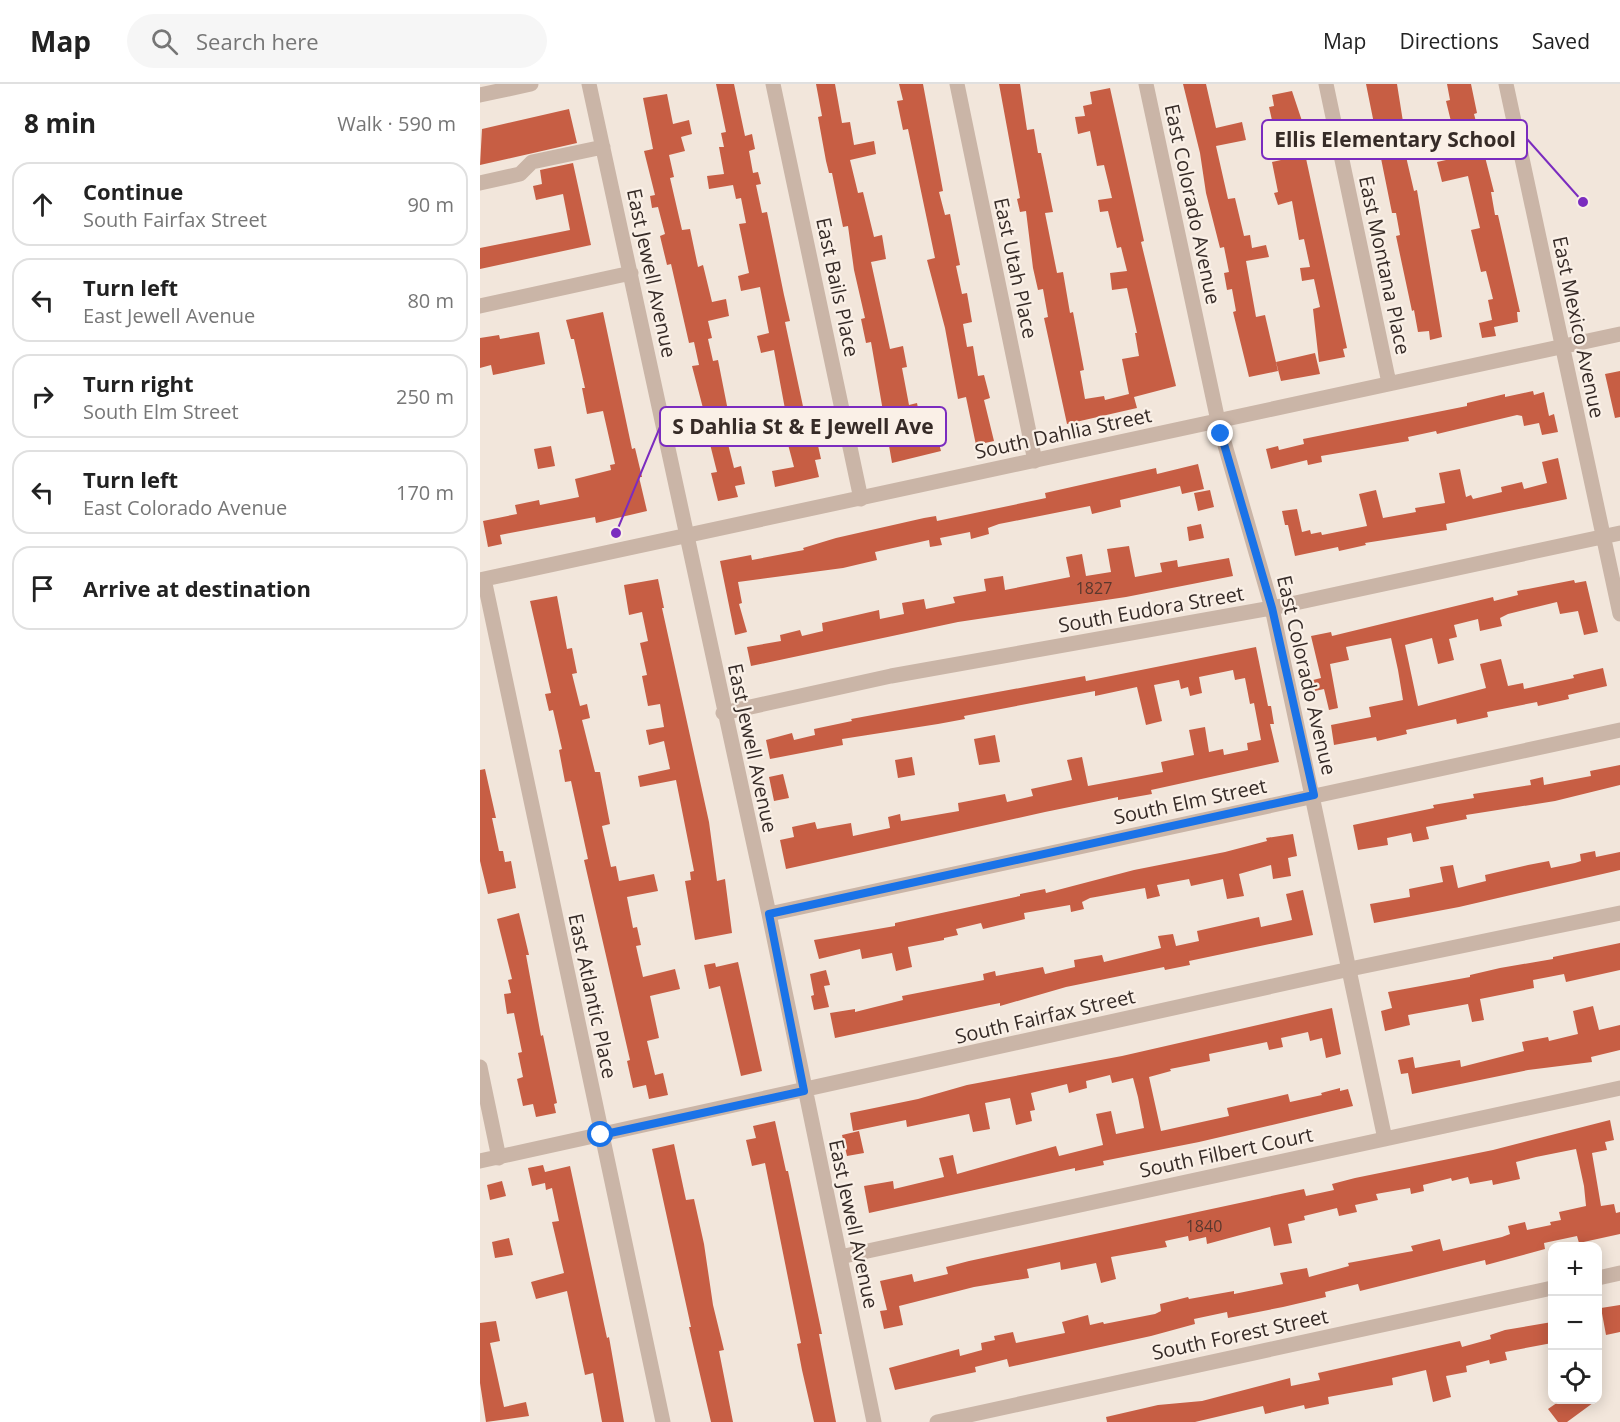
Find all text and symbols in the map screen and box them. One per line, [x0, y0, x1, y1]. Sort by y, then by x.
search box [127, 14, 547, 68]
text: Map [30, 22, 91, 60]
icon: search [148, 25, 181, 58]
text: Search here [196, 26, 319, 56]
text: Map [1323, 27, 1366, 55]
text: Directions [1399, 27, 1499, 55]
text: Saved [1532, 27, 1590, 55]
street label: East Colorado Avenue [1159, 101, 1227, 307]
text: 8 min [24, 105, 96, 141]
text: Walk · 590 m [337, 110, 456, 137]
callout: Ellis Elementary School [1262, 120, 1527, 159]
text: Ellis Elementary School [1274, 125, 1516, 153]
street label: East Montana Place [1353, 173, 1417, 357]
text: Continue [83, 176, 183, 206]
street label: East Jewell Avenue [621, 186, 683, 360]
icon: ahead [26, 188, 59, 221]
text: 90 m [407, 191, 454, 218]
street label: East Utah Place [988, 195, 1044, 341]
text: South Fairfax Street [83, 206, 267, 233]
street label: East Bails Place [810, 215, 866, 359]
street label: East Mexico Avenue [1547, 234, 1611, 420]
text: Turn left [83, 272, 178, 302]
icon: left [26, 284, 59, 317]
text: 80 m [407, 287, 454, 314]
text: East Jewell Avenue [83, 302, 255, 329]
text: Turn right [83, 368, 194, 398]
icon: right [26, 380, 59, 413]
text: 250 m [396, 383, 454, 410]
text: South Elm Street [83, 398, 239, 425]
street label: South Dahlia Street [972, 401, 1154, 465]
callout: S Dahlia St & E Jewell Ave [660, 407, 946, 446]
text: S Dahlia St & E Jewell Ave [672, 412, 934, 440]
route end [1207, 420, 1233, 446]
text: Turn left [83, 464, 178, 494]
icon: left [26, 476, 59, 509]
text: 170 m [396, 479, 454, 506]
text: East Colorado Avenue [83, 494, 287, 521]
icon: arrive [26, 572, 59, 605]
street label: East Colorado Avenue [1271, 572, 1343, 778]
text: Arrive at destination [83, 573, 311, 603]
house number: 1827 [1076, 577, 1112, 599]
street label: South Eudora Street [1056, 579, 1246, 639]
street label: East Jewell Avenue [722, 661, 784, 835]
street label: South Elm Street [1111, 772, 1269, 830]
street label: East Atlantic Place [562, 911, 624, 1081]
street label: South Fairfax Street [952, 982, 1138, 1050]
street label: South Filbert Court [1137, 1120, 1315, 1184]
route start [587, 1121, 613, 1147]
street label: East Jewell Avenue [823, 1137, 885, 1311]
house number: 1840 [1186, 1215, 1222, 1237]
map controls [1548, 1242, 1602, 1404]
button: + [1548, 1242, 1602, 1296]
button: − [1548, 1296, 1602, 1350]
street label: South Forest Street [1149, 1302, 1331, 1366]
button: locate [1548, 1350, 1602, 1404]

